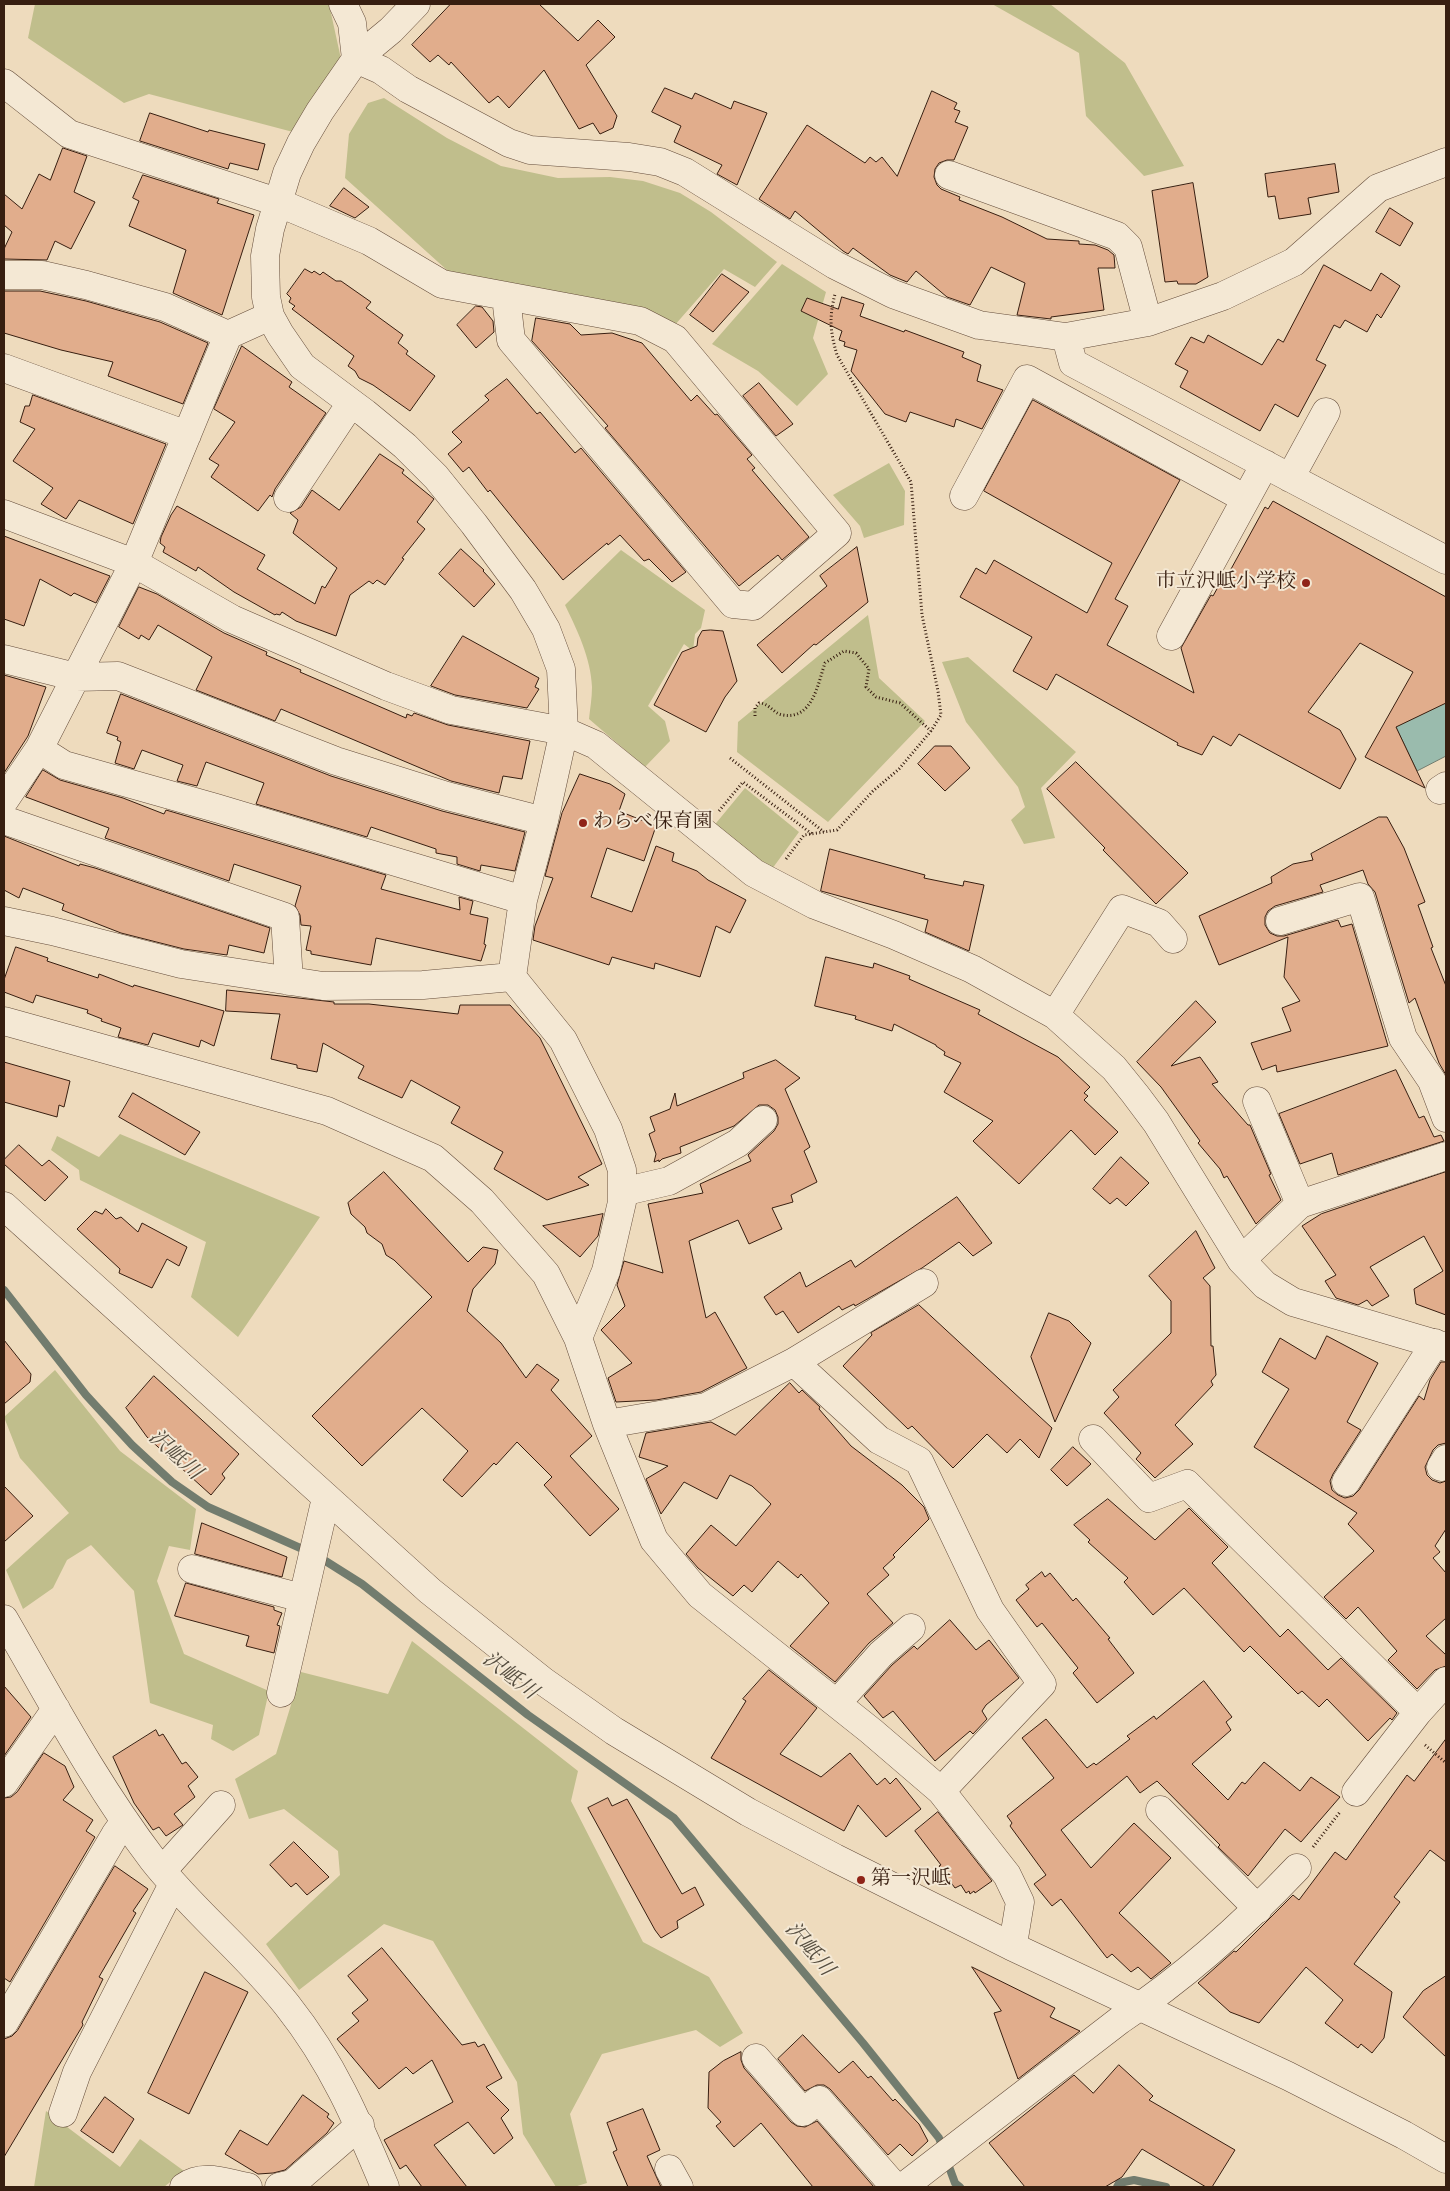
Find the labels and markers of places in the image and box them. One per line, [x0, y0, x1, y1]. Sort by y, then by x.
place label: 市立沢岻小学校 [1156, 571, 1296, 595]
marker: 市立沢岻小学校 [1300, 577, 1312, 589]
place label: わらべ保育園 [593, 811, 713, 835]
marker: わらべ保育園 [577, 817, 589, 829]
place label: 第一沢岻 [871, 1868, 951, 1892]
marker: 第一沢岻 [855, 1874, 867, 1886]

